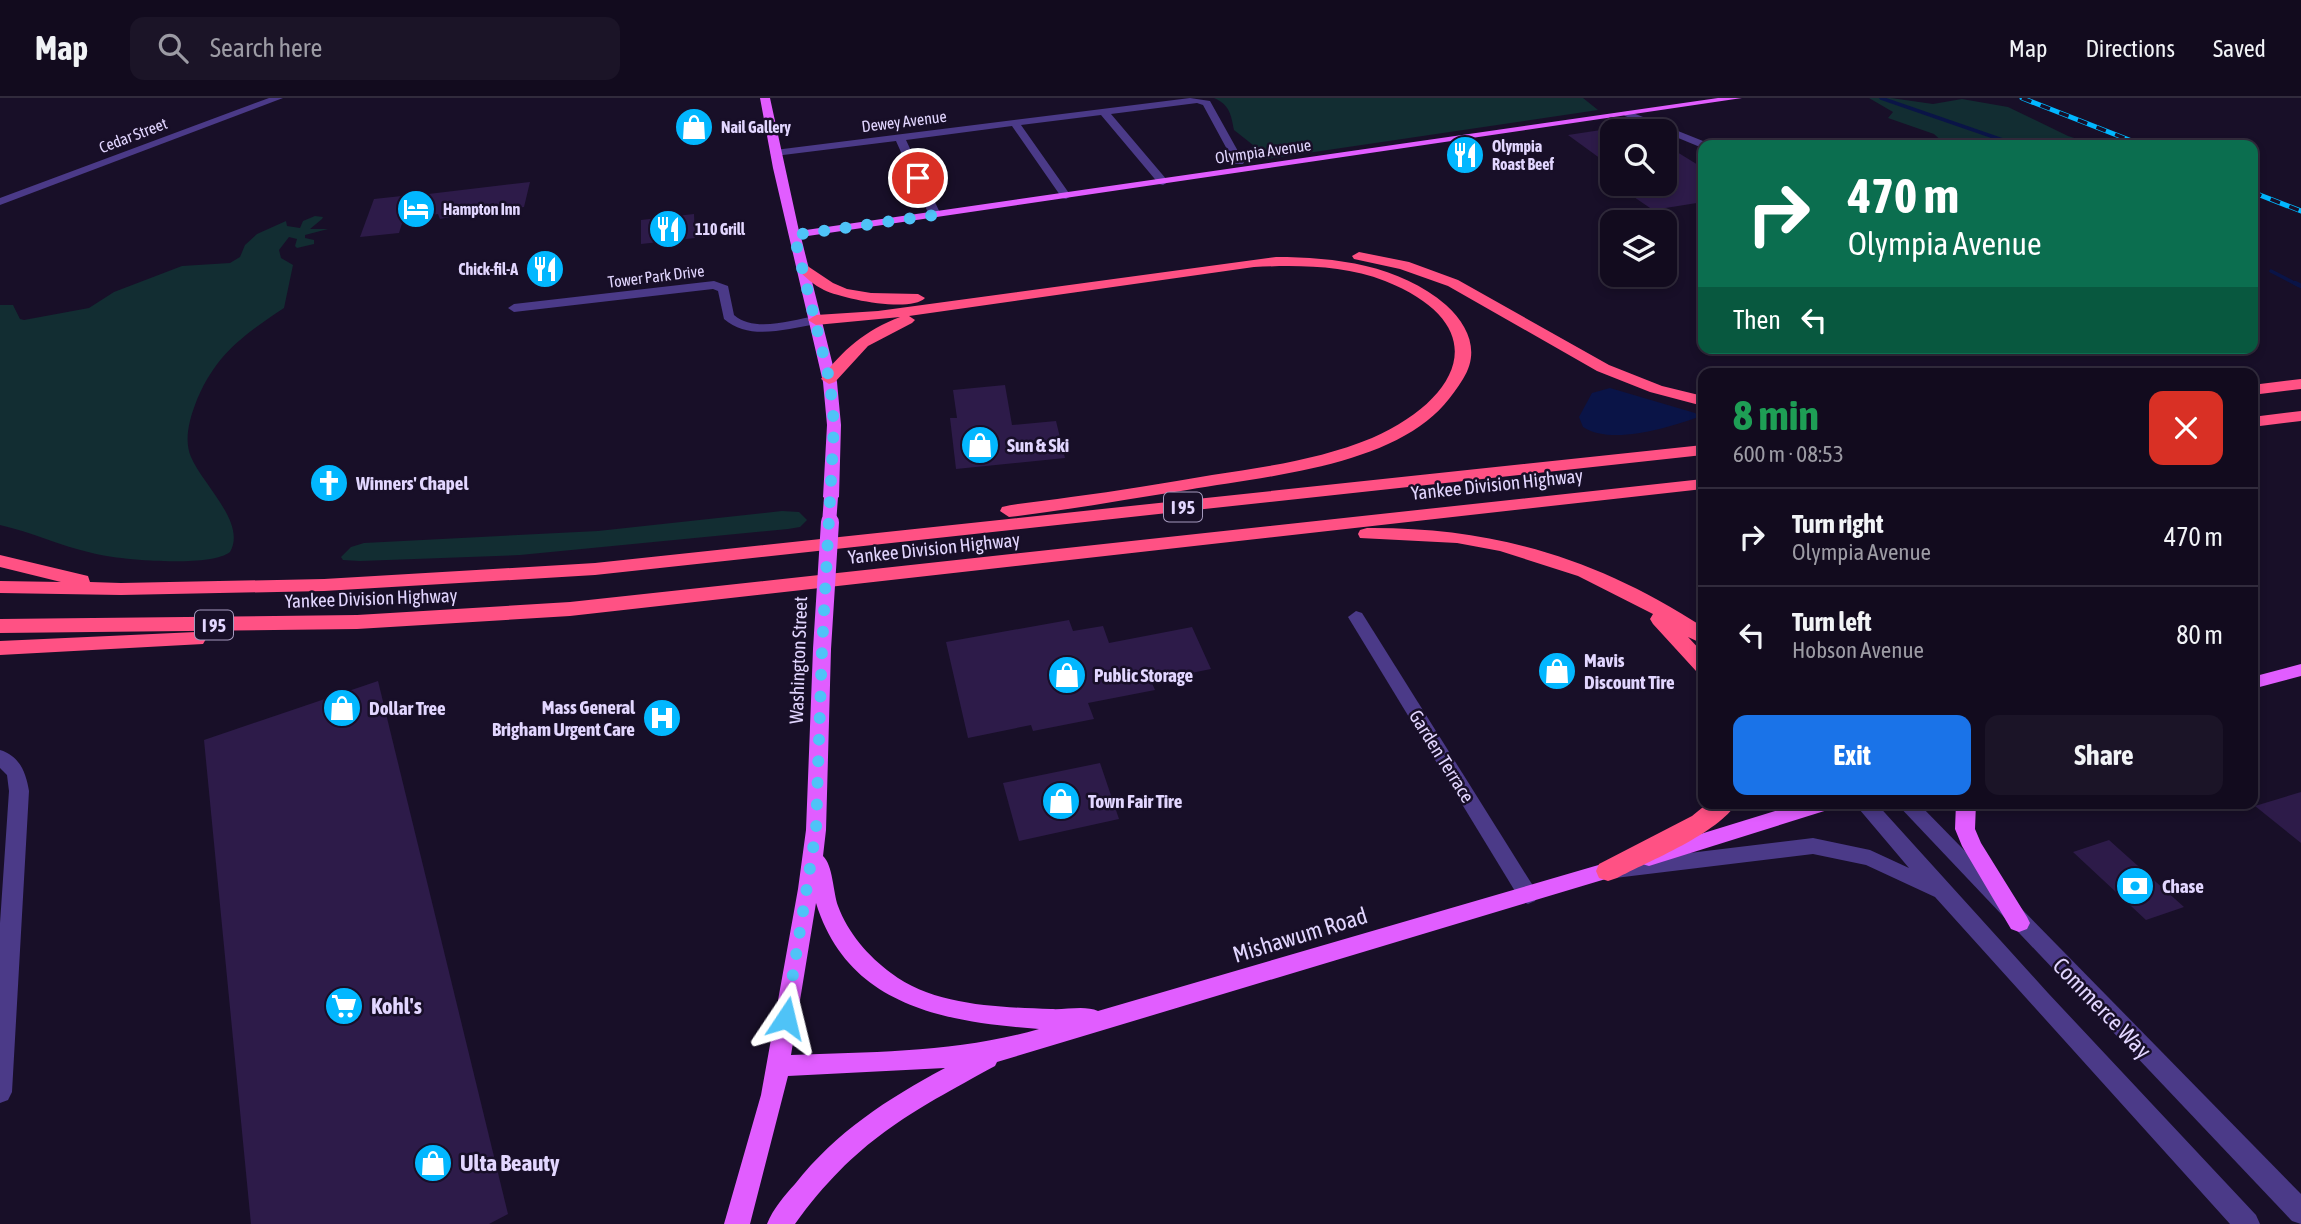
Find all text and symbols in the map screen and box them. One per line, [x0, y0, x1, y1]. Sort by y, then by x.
search box [130, 17, 620, 80]
text: Map [35, 29, 88, 67]
icon: search [154, 29, 192, 67]
text: Search here [210, 33, 322, 63]
text: Map [2009, 35, 2047, 62]
text: Directions [2085, 35, 2175, 62]
text: Saved [2213, 35, 2266, 62]
shop icon: Nail Gallery [673, 106, 715, 148]
street label: Dewey Avenue [860, 107, 948, 136]
street label: Cedar Street [96, 114, 170, 156]
place label: Nail Gallery [721, 118, 791, 136]
map controls [1600, 119, 1677, 287]
button: search [1600, 119, 1677, 196]
restaurant icon: Olympia Roast Beef [1444, 134, 1486, 176]
street label: Olympia Avenue [1214, 135, 1312, 168]
place label: Olympia Roast Beef [1492, 137, 1554, 173]
pin [888, 148, 948, 208]
icon: arrive [899, 159, 937, 197]
text: 470 m [1848, 167, 1959, 223]
icon: right [1733, 168, 1824, 259]
hotel icon: Hampton Inn [395, 188, 437, 230]
place label: Hampton Inn [443, 200, 521, 218]
restaurant icon: 110 Grill [647, 208, 689, 250]
button: layers [1600, 210, 1677, 287]
place label: 110 Grill [695, 220, 746, 238]
text: Olympia Avenue [1848, 225, 2041, 262]
restaurant icon: Chick-fil-A [524, 248, 566, 290]
place label: Chick-fil-A [458, 260, 518, 278]
street label: Tower Park Drive [607, 261, 705, 291]
icon: left [1795, 301, 1833, 339]
text: Then [1733, 305, 1781, 335]
text: 8 min [1733, 391, 1819, 439]
button: close [2149, 391, 2223, 465]
shop icon: Sun & Ski [959, 424, 1001, 466]
place label: Sun & Ski [1007, 434, 1069, 456]
text: 600 m · 08:53 [1733, 441, 1844, 467]
church icon: Winners' Chapel [308, 462, 350, 504]
street label: Yankee Division Highway [1410, 464, 1584, 504]
place label: Winners' Chapel [355, 472, 469, 494]
road number: I 95 [1164, 492, 1202, 522]
text: Turn right [1792, 509, 1883, 539]
icon: right [1733, 518, 1771, 556]
text: 470 m [2164, 522, 2223, 552]
street label: Yankee Division Highway [847, 528, 1021, 568]
text: Olympia Avenue [1792, 539, 1931, 565]
street label: Yankee Division Highway [284, 584, 458, 612]
street label: Washington Street [785, 596, 811, 724]
text: Turn left [1792, 607, 1872, 637]
road number: I 95 [195, 610, 233, 640]
icon: left [1733, 616, 1771, 654]
text: 80 m [2176, 620, 2223, 650]
text: Hobson Avenue [1792, 637, 1924, 663]
place label: Mavis Discount Tire [1584, 649, 1675, 693]
shop icon: Mavis Discount Tire [1536, 650, 1578, 692]
shop icon: Public Storage [1046, 654, 1088, 696]
place label: Public Storage [1094, 664, 1194, 686]
shop icon: Dollar Tree [321, 687, 363, 729]
place label: Mass General Brigham Urgent Care [492, 696, 636, 740]
place label: Dollar Tree [369, 697, 446, 719]
hospital icon: Mass General Brigham Urgent Care [641, 697, 683, 739]
street label: Garden Terrace [1405, 706, 1479, 806]
button: Exit [1733, 715, 1971, 795]
button: Share [1985, 715, 2223, 795]
shop icon: Town Fair Tire [1040, 780, 1082, 822]
place label: Town Fair Tire [1088, 790, 1183, 812]
bank icon: Chase [2114, 865, 2156, 907]
place label: Chase [2162, 875, 2204, 897]
street label: Mishawum Road [1230, 902, 1370, 968]
street label: Commerce Way [2048, 952, 2156, 1064]
position arrow [749, 981, 823, 1055]
supermarket icon: Kohl's [323, 985, 365, 1027]
place label: Kohl's [371, 993, 422, 1019]
shop icon: Ulta Beauty [412, 1142, 454, 1184]
place label: Ulta Beauty [460, 1150, 560, 1176]

